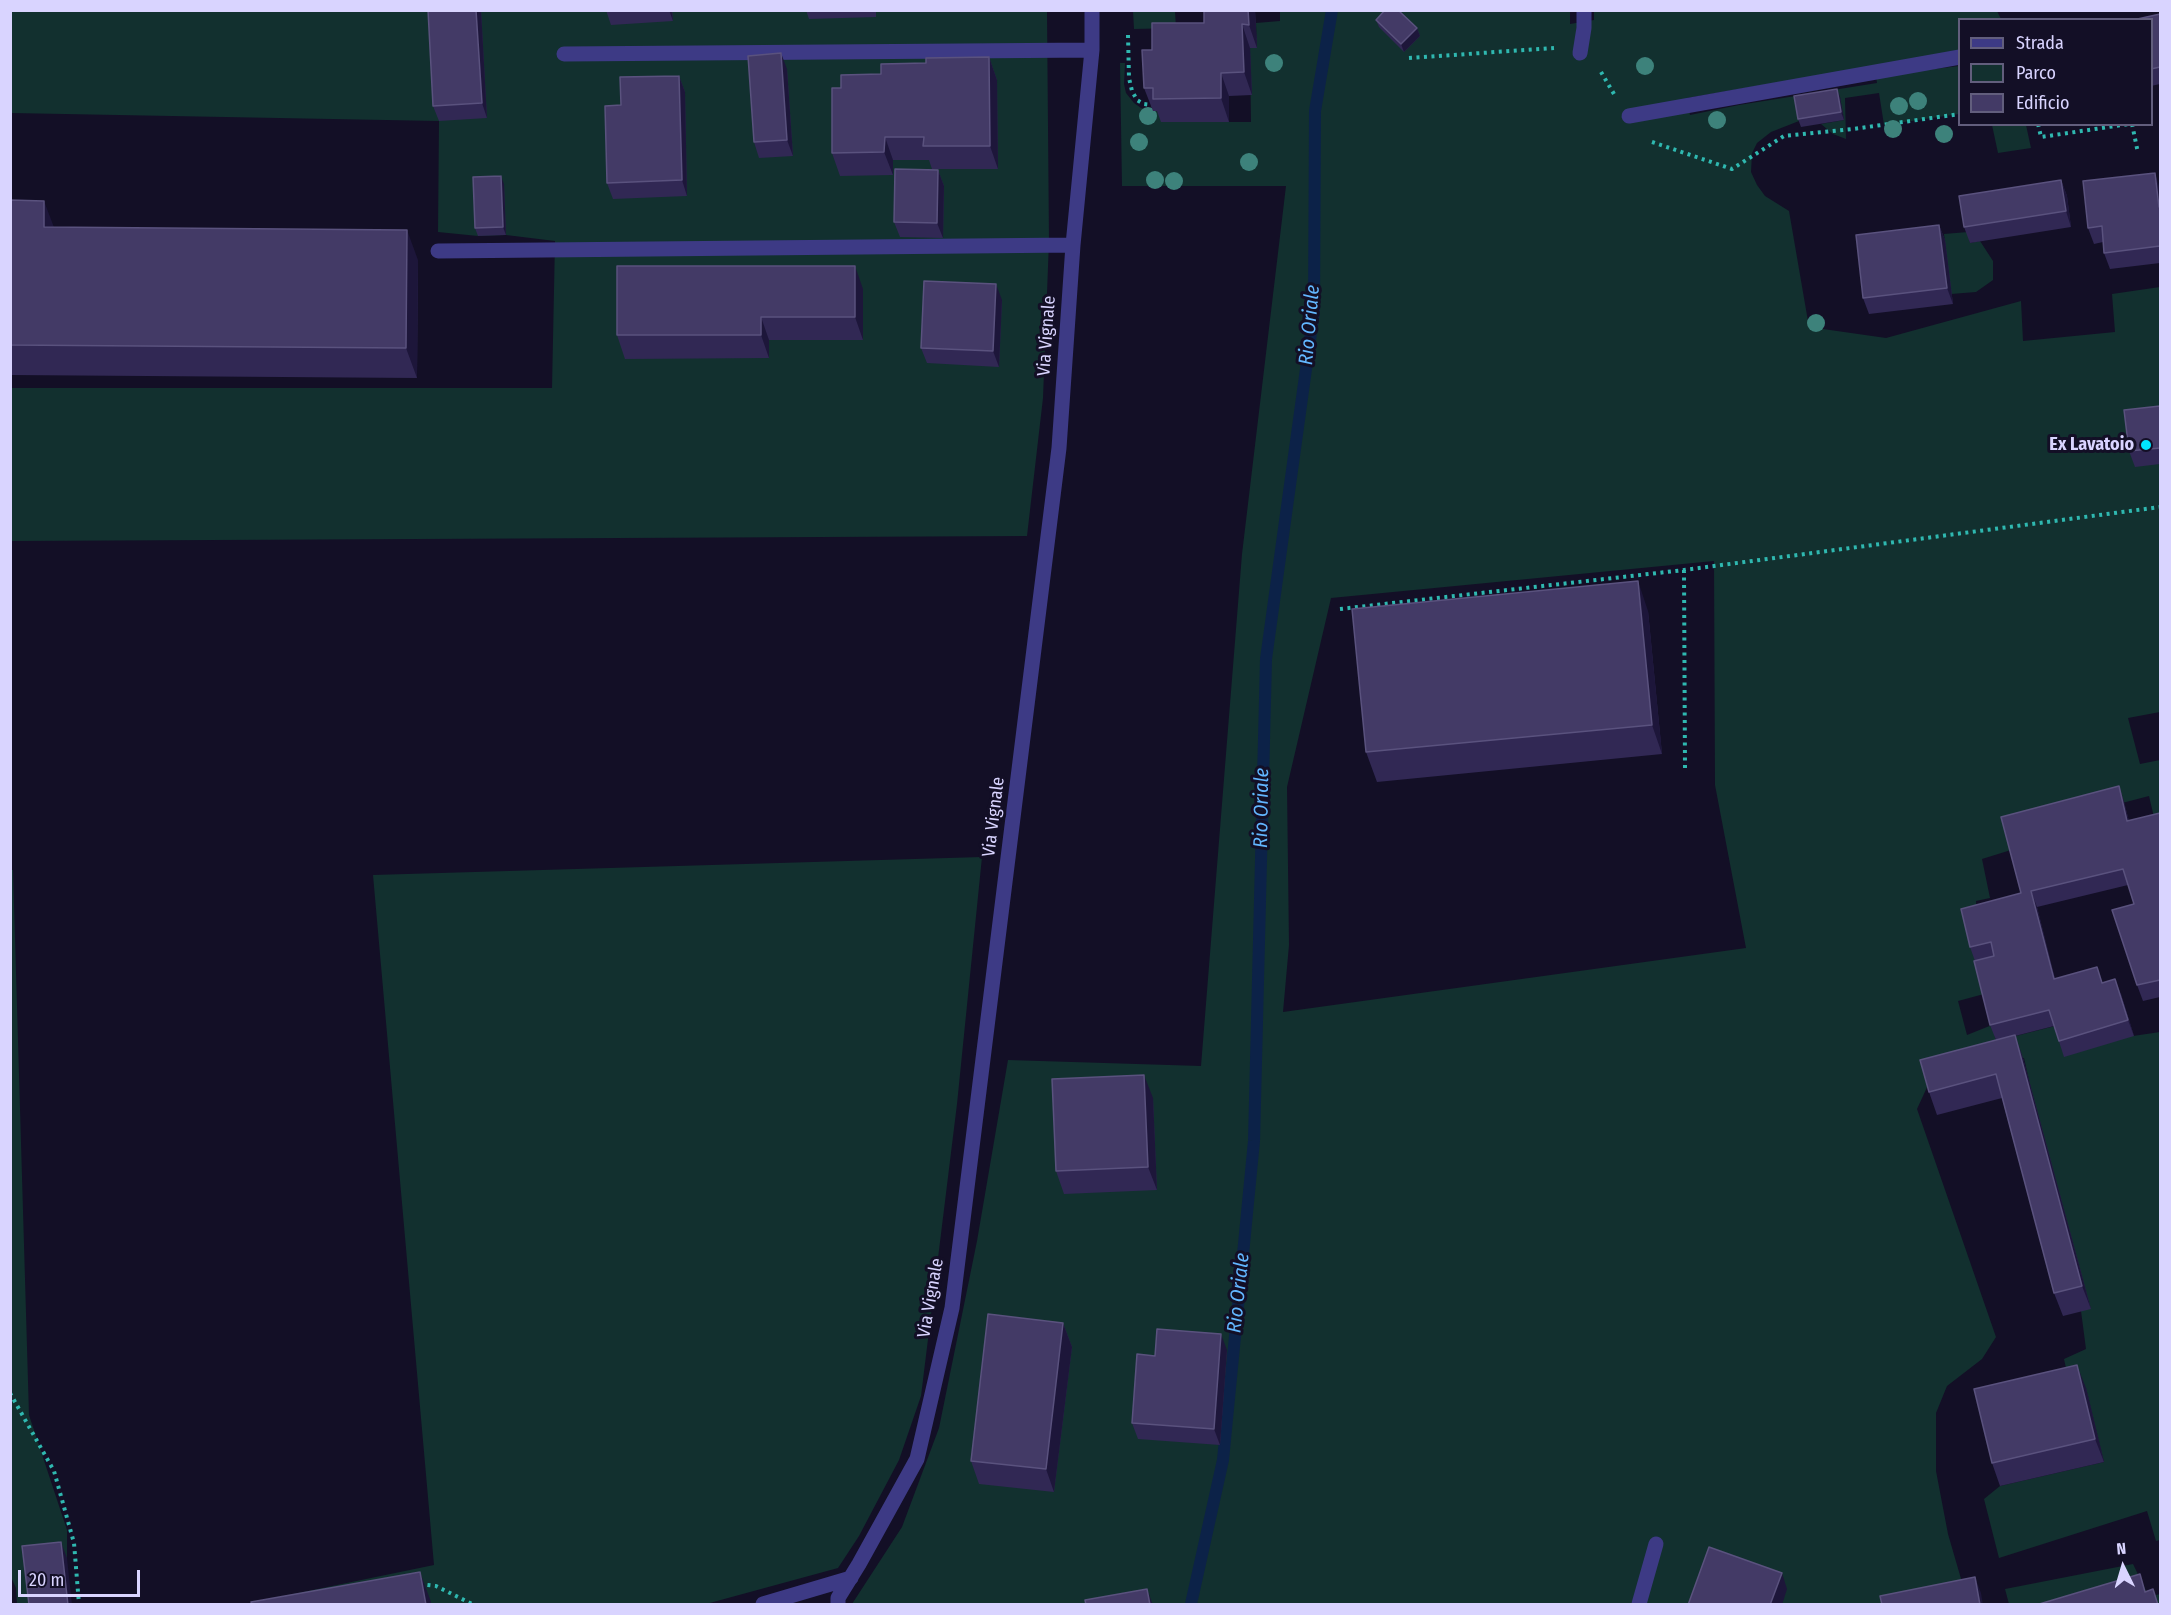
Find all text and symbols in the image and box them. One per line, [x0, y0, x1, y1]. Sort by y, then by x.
legend [1958, 18, 2153, 126]
text: Strada [2016, 32, 2064, 54]
text: Parco [2016, 62, 2056, 84]
text: Edificio [2016, 92, 2069, 114]
water label: Rio Oriale [1295, 284, 1325, 366]
street label: Via Vignale [1033, 295, 1061, 377]
place label: Ex Lavatoio [2049, 434, 2134, 456]
marker: Ex Lavatoio [2139, 438, 2153, 452]
water label: Rio Oriale [1249, 768, 1275, 848]
street label: Via Vignale [978, 776, 1010, 858]
water label: Rio Oriale [1223, 1252, 1255, 1334]
street label: Via Vignale [913, 1256, 949, 1340]
north arrow [2093, 1537, 2153, 1597]
text: N [2116, 1539, 2127, 1558]
scale bar [21, 1558, 142, 1596]
text: 20 m [29, 1569, 64, 1591]

